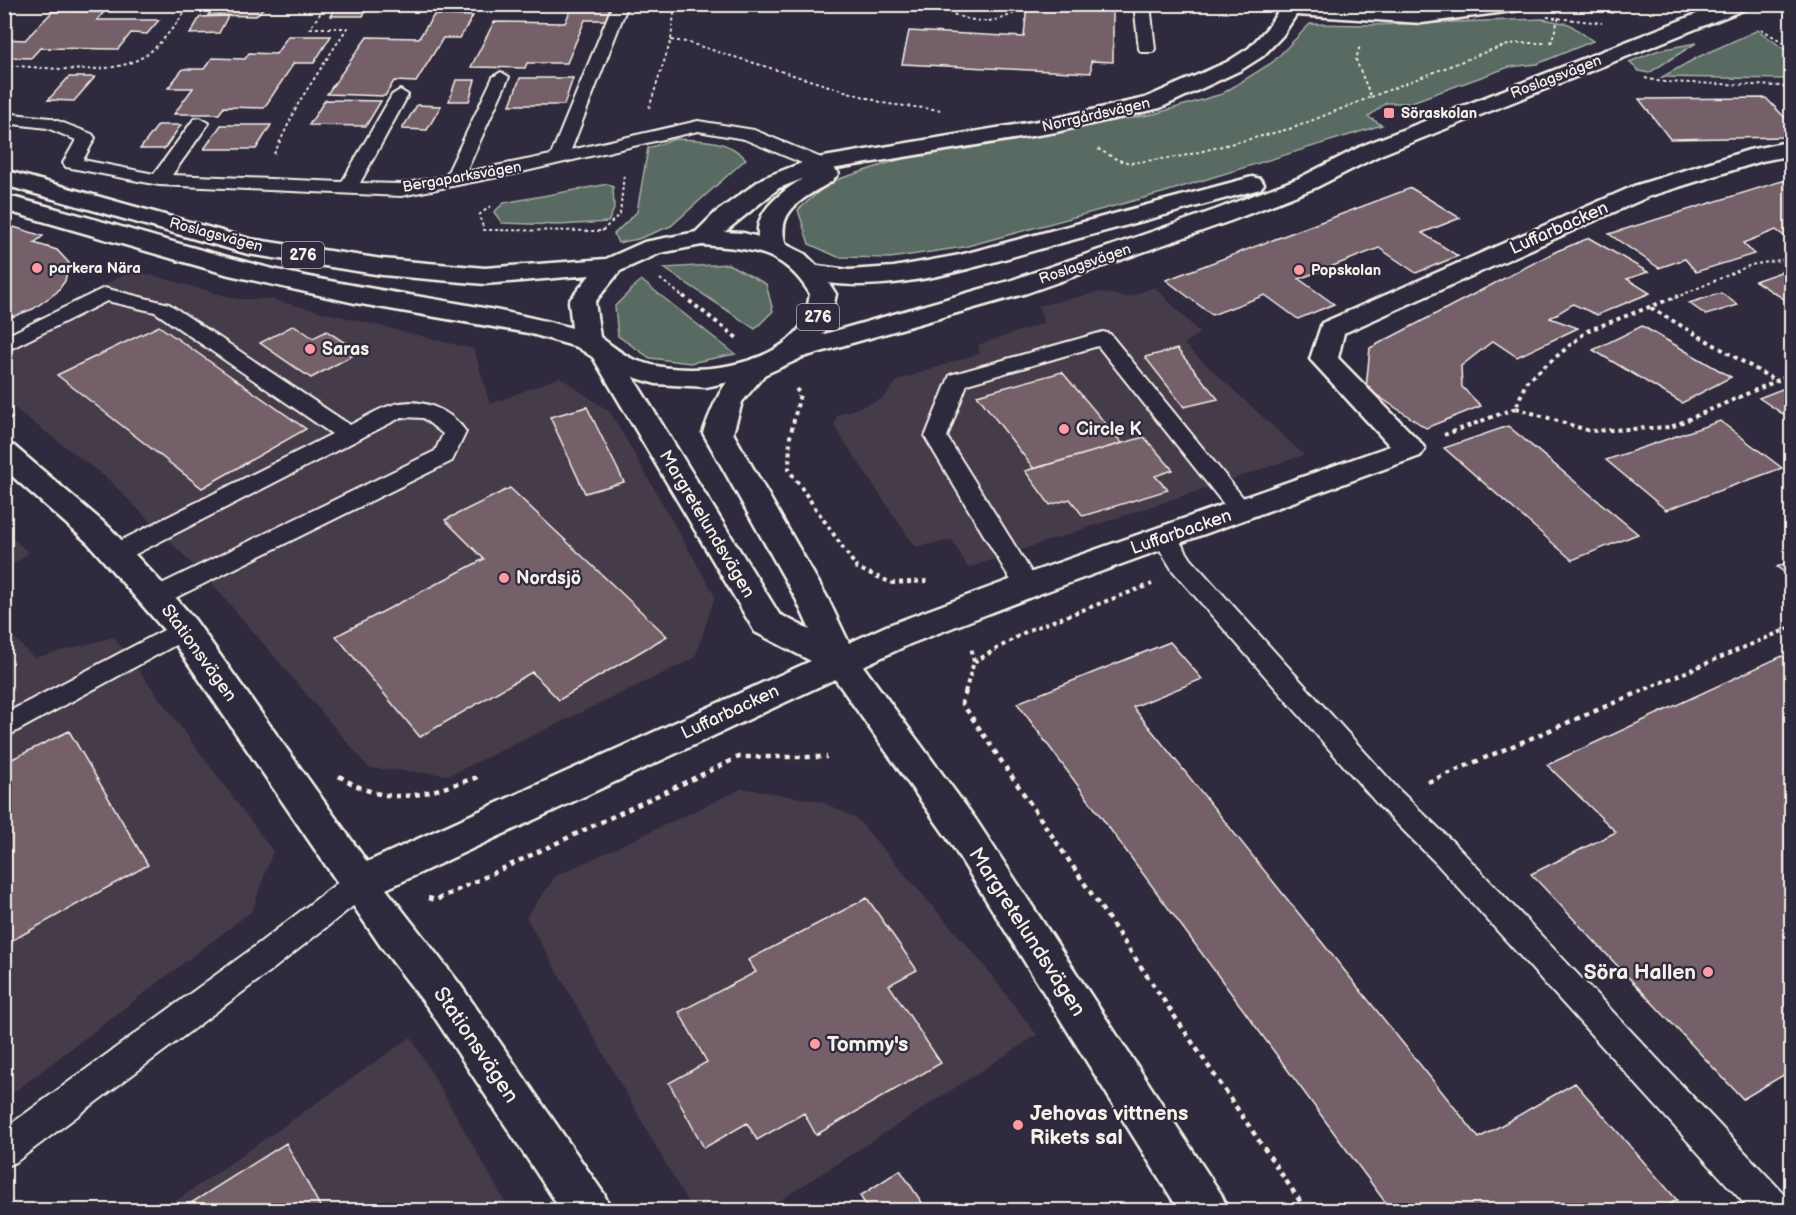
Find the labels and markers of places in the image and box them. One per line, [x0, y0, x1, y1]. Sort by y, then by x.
place label: Söraskolan [1401, 104, 1477, 123]
marker: Söraskolan [1382, 106, 1396, 120]
place label: parkera Nära [49, 259, 141, 278]
marker: parkera Nära [30, 261, 44, 275]
place label: Popskolan [1311, 261, 1381, 280]
marker: Popskolan [1292, 263, 1306, 277]
place label: Saras [322, 339, 369, 360]
marker: Saras [303, 342, 317, 356]
place label: Circle K [1076, 419, 1142, 440]
marker: Circle K [1057, 422, 1071, 436]
place label: Nordsjö [516, 568, 581, 589]
marker: Nordsjö [497, 571, 511, 585]
place label: Söra Hallen [1584, 960, 1696, 985]
marker: Söra Hallen [1701, 965, 1715, 979]
place label: Tommy's [827, 1032, 908, 1057]
marker: Tommy's [808, 1037, 822, 1051]
place label: Jehovas vittnens Rikets sal [1030, 1101, 1188, 1150]
marker: Jehovas vittnens Rikets sal [1011, 1118, 1025, 1132]

